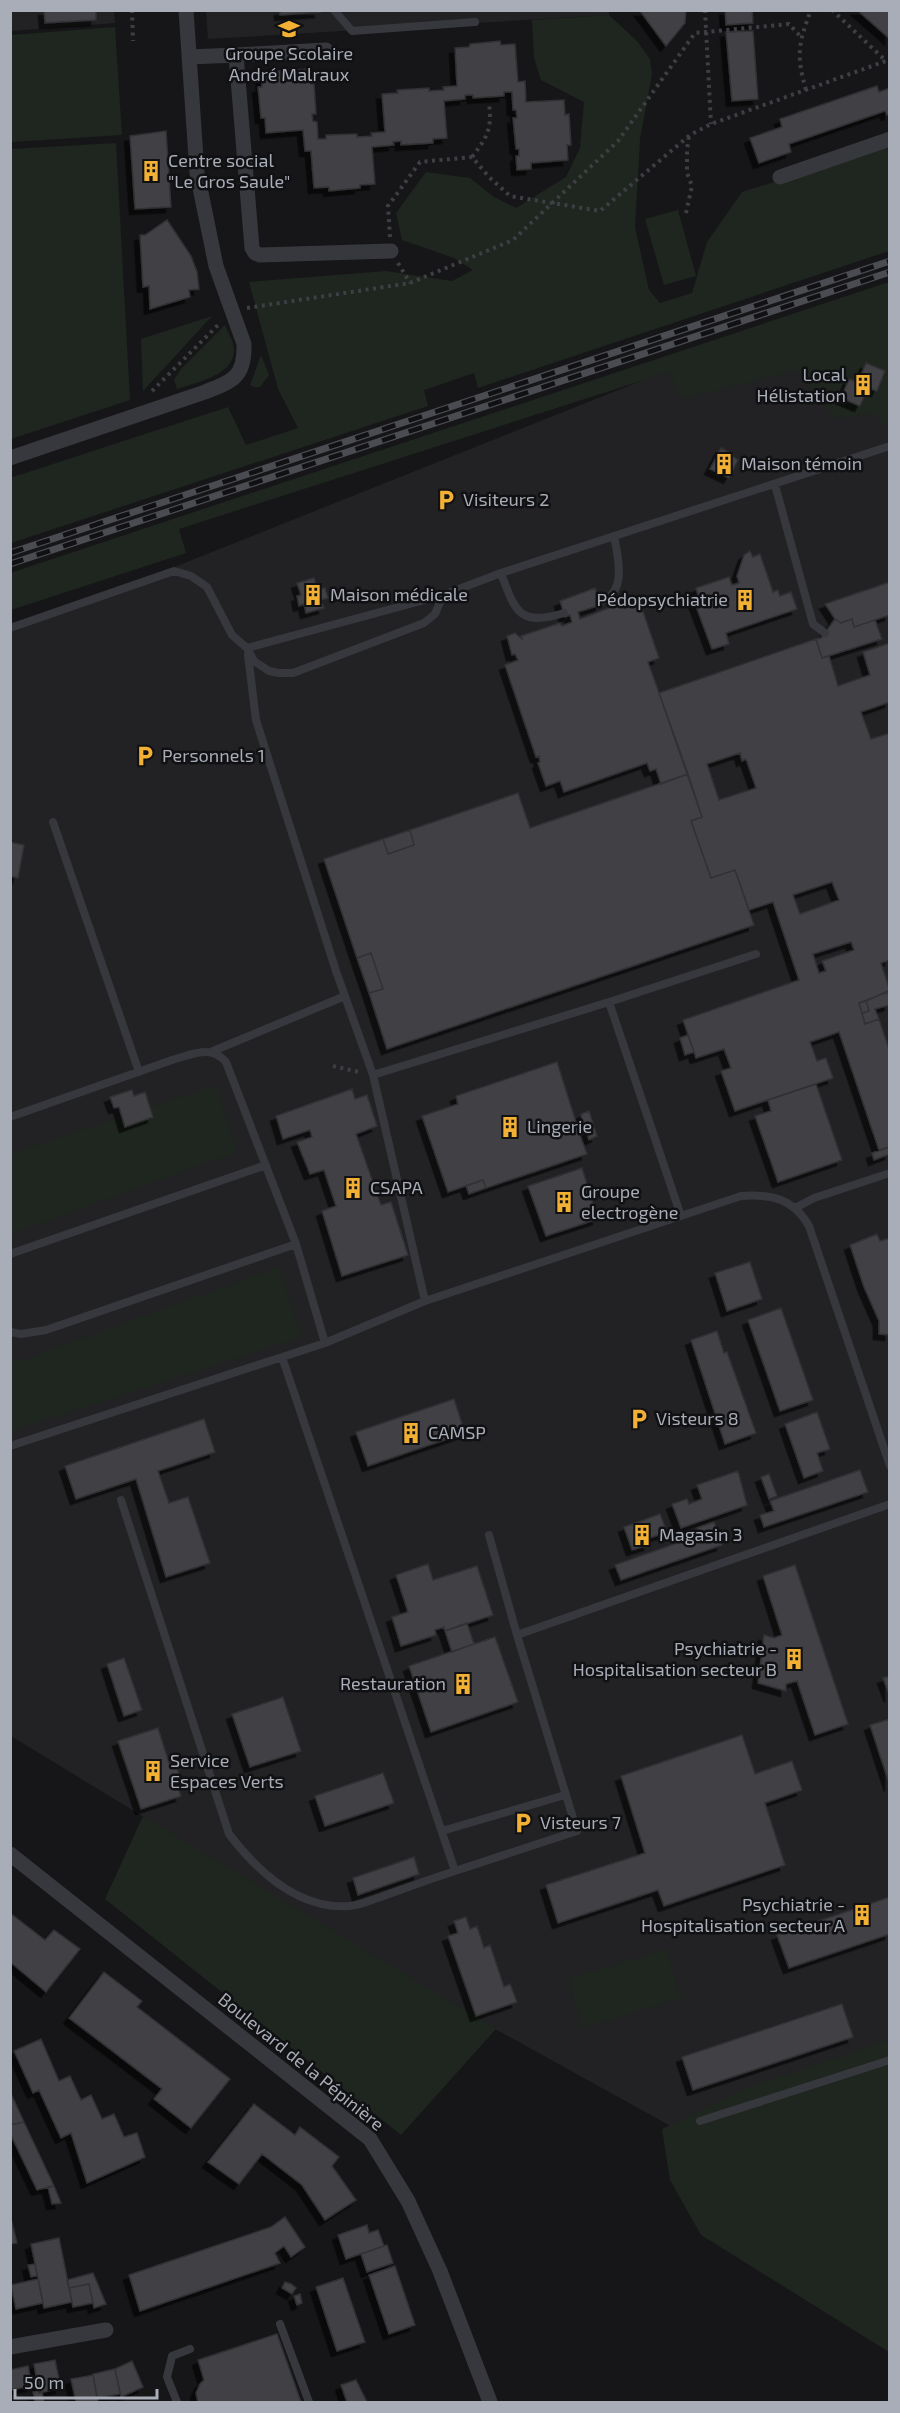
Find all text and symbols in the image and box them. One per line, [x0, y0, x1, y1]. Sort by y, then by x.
school or university icon: Groupe Scolaire André Malraux [277, 17, 301, 41]
place label: Groupe Scolaire André Malraux [225, 42, 353, 85]
place label: Centre social "Le Gros Saule" [168, 149, 290, 192]
building icon: Centre social "Le Gros Saule" [139, 159, 163, 183]
place label: Local Hélistation [757, 363, 847, 406]
building icon: Local Hélistation [851, 373, 875, 397]
building icon: Maison témoin [712, 452, 736, 476]
place label: Maison témoin [741, 452, 862, 474]
parking icon: Visiteurs 2 [434, 488, 458, 512]
place label: Visiteurs 2 [463, 488, 549, 510]
building icon: Maison médicale [301, 583, 325, 607]
place label: Maison médicale [330, 583, 468, 605]
place label: Pédopsychiatrie [597, 588, 728, 610]
building icon: Pédopsychiatrie [733, 588, 757, 612]
parking icon: Personnels 1 [133, 744, 157, 768]
place label: Personnels 1 [162, 744, 265, 766]
building icon: Lingerie [498, 1115, 522, 1139]
place label: Lingerie [527, 1115, 592, 1137]
building icon: CSAPA [341, 1176, 365, 1200]
place label: CSAPA [370, 1176, 424, 1198]
place label: Groupe electrogène [581, 1180, 678, 1223]
building icon: Groupe electrogène [552, 1190, 576, 1214]
parking icon: Visteurs 8 [627, 1407, 651, 1431]
place label: Visteurs 8 [656, 1407, 739, 1429]
building icon: CAMSP [399, 1421, 423, 1445]
place label: CAMSP [428, 1421, 486, 1443]
building icon: Magasin 3 [630, 1523, 654, 1547]
place label: Magasin 3 [659, 1523, 743, 1545]
place label: Psychiatrie - Hospitalisation secteur B [573, 1637, 777, 1680]
building icon: Psychiatrie - Hospitalisation secteur B [782, 1647, 806, 1671]
place label: Restauration [340, 1672, 446, 1694]
building icon: Restauration [451, 1672, 475, 1696]
place label: Service Espaces Verts [170, 1749, 284, 1792]
building icon: Service Espaces Verts [141, 1759, 165, 1783]
parking icon: Visteurs 7 [511, 1811, 535, 1835]
place label: Visteurs 7 [540, 1811, 621, 1833]
place label: Psychiatrie - Hospitalisation secteur A [641, 1893, 846, 1936]
building icon: Psychiatrie - Hospitalisation secteur A [850, 1903, 874, 1927]
street label: Boulevard de la Pépinière [214, 1988, 389, 2135]
scale bar [15, 2362, 158, 2400]
text: 50 m [24, 2371, 64, 2393]

